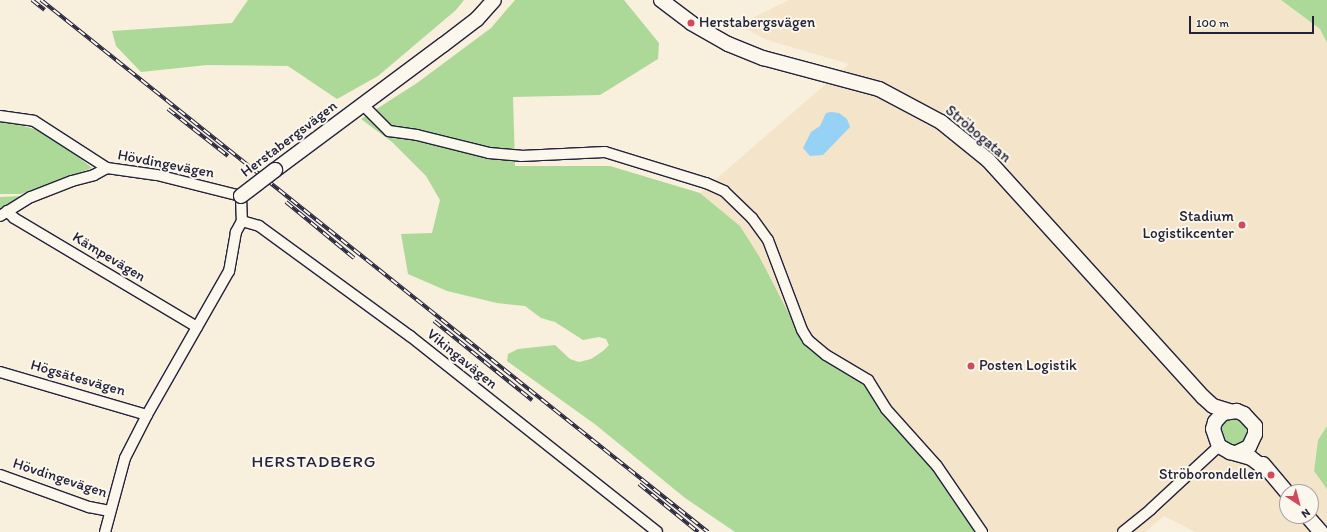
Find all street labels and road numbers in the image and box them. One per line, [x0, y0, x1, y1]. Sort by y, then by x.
street label: Herstabergsvägen [237, 97, 341, 181]
street label: Ströbogatan [942, 101, 1014, 167]
street label: Hövdingevägen [116, 146, 216, 182]
street label: Kämpevägen [69, 228, 149, 286]
street label: Vikingavägen [423, 325, 501, 393]
street label: Högsätesvägen [29, 356, 127, 400]
street label: Hövdingevägen [10, 454, 110, 502]

